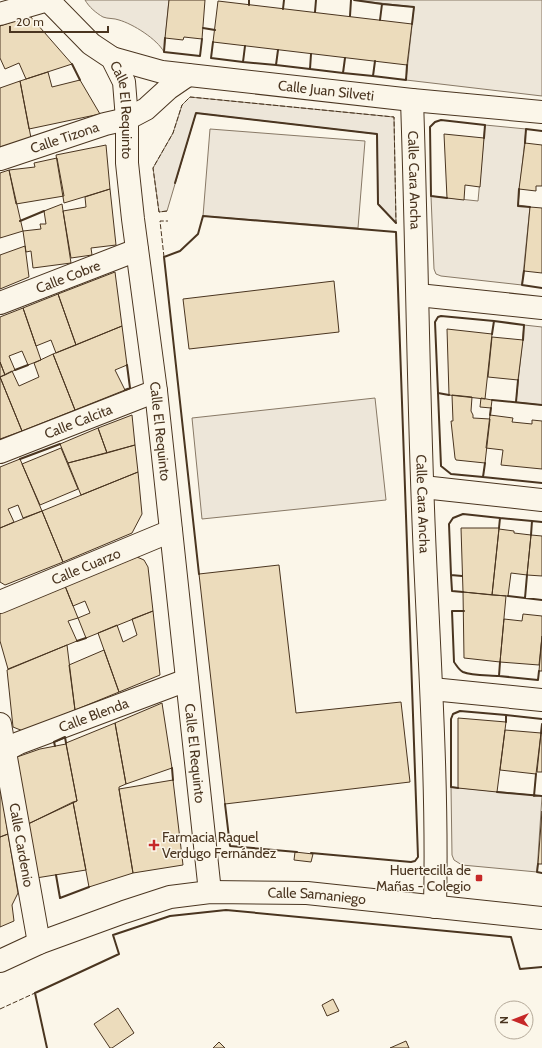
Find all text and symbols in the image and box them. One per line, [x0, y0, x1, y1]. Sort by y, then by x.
scale bar [10, 8, 108, 34]
text: 20 m [16, 14, 44, 29]
street label: Calle El Requinto [106, 58, 136, 160]
street label: Calle Juan Silveti [277, 76, 375, 105]
street label: Calle Tizona [28, 118, 101, 157]
street label: Calle Cara Ancha [404, 130, 425, 230]
street label: Calle Cobre [33, 256, 103, 297]
street label: Calle El Requinto [146, 380, 175, 482]
street label: Calle Calcita [42, 400, 115, 443]
street label: Calle Cara Ancha [412, 454, 434, 554]
street label: Calle Cuarzo [49, 544, 123, 589]
street label: Calle Blenda [56, 694, 131, 736]
street label: Calle El Requinto [181, 703, 209, 804]
street label: Calle Cardenio [5, 802, 38, 889]
place label: Farmacia Raquel Verdugo Fernández [162, 828, 277, 862]
marker: Farmacia Raquel Verdugo Fernández [149, 840, 159, 850]
place label: Huertecilla de Mañas - Colegio [376, 861, 471, 895]
marker: Huertecilla de Mañas - Colegio [474, 873, 484, 883]
street label: Calle Samaniego [267, 884, 367, 908]
north arrow [494, 1000, 534, 1040]
text: N [497, 1016, 511, 1024]

